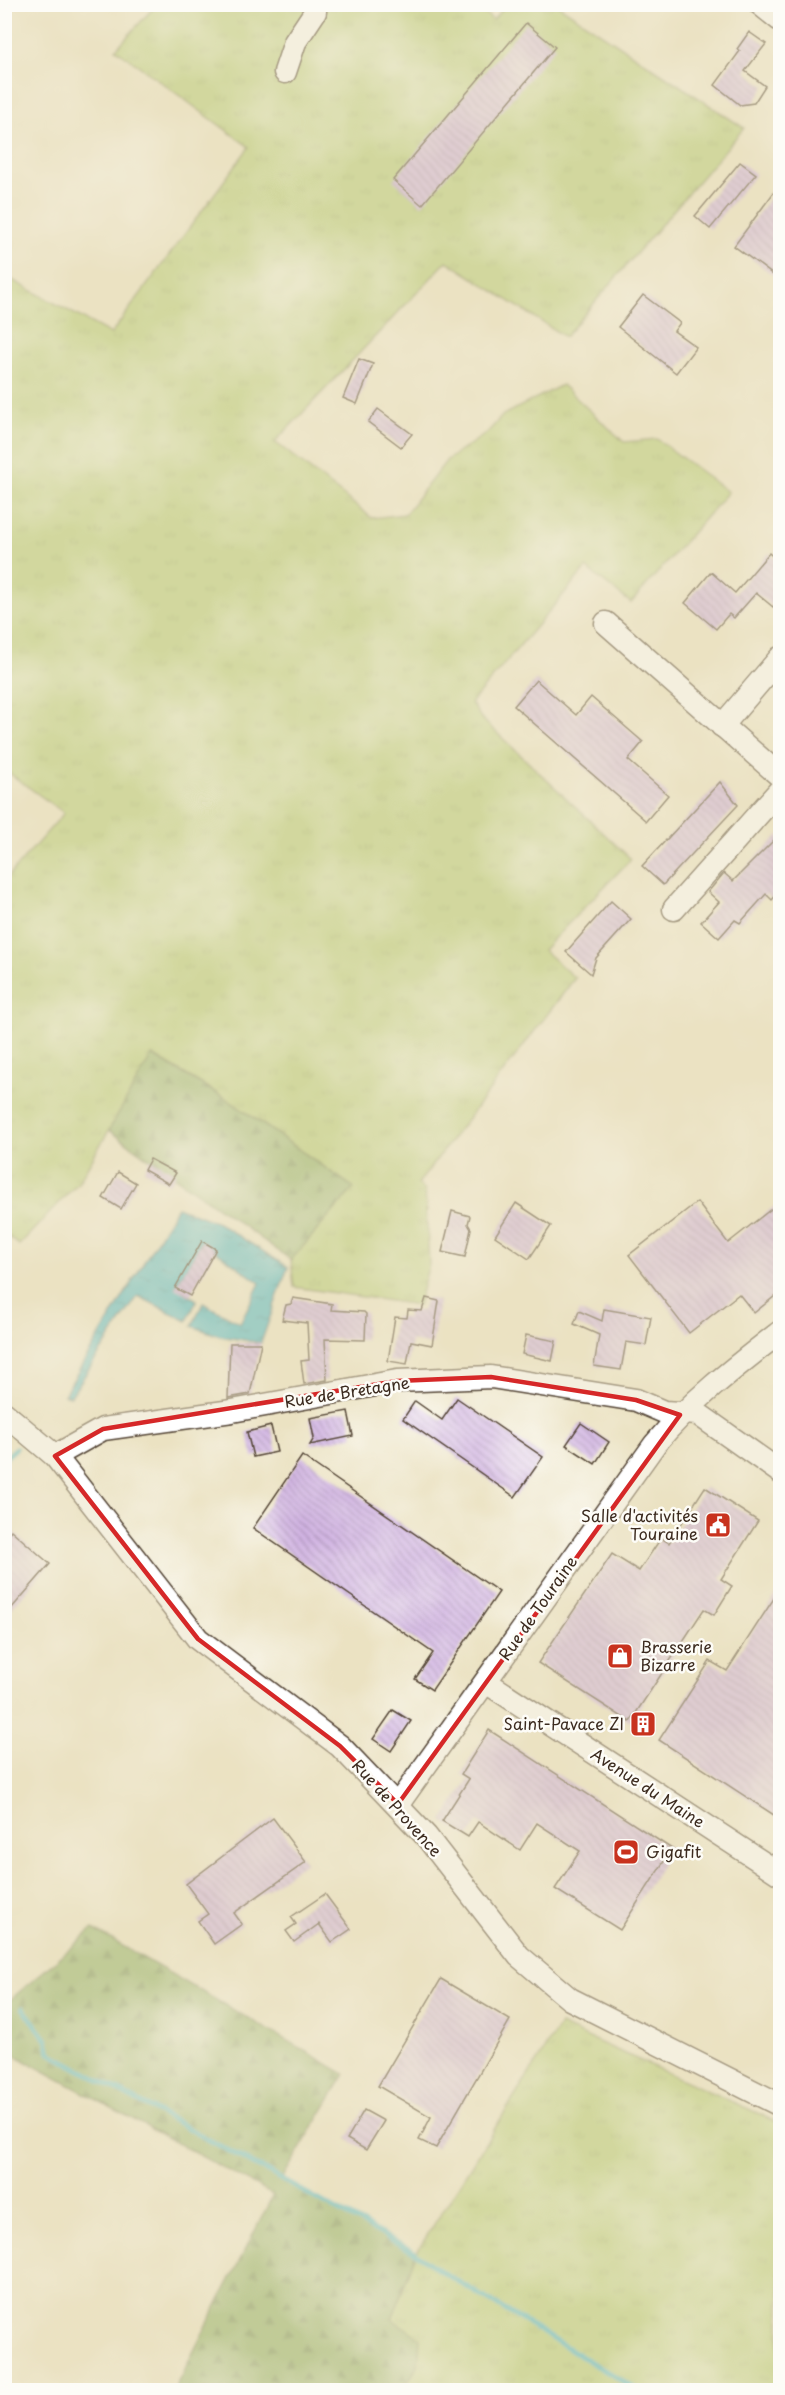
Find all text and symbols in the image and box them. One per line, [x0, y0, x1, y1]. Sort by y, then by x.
street label: Rue de Bretagne [283, 1369, 411, 1413]
place label: Salle d'activités Touraine [581, 1503, 698, 1545]
public building icon: Salle d'activités Touraine [703, 1510, 733, 1540]
street label: Rue de Touraine [492, 1550, 582, 1665]
place label: Brasserie Bizarre [640, 1634, 712, 1676]
shop icon: Brasserie Bizarre [605, 1641, 635, 1671]
building icon: Saint-Pavace ZI [628, 1709, 658, 1739]
place label: Saint-Pavace ZI [504, 1711, 624, 1735]
street label: Avenue du Maine [587, 1741, 710, 1833]
street label: Rue de Provence [347, 1753, 448, 1862]
sports icon: Gigafit [611, 1837, 641, 1867]
place label: Gigafit [646, 1839, 702, 1863]

